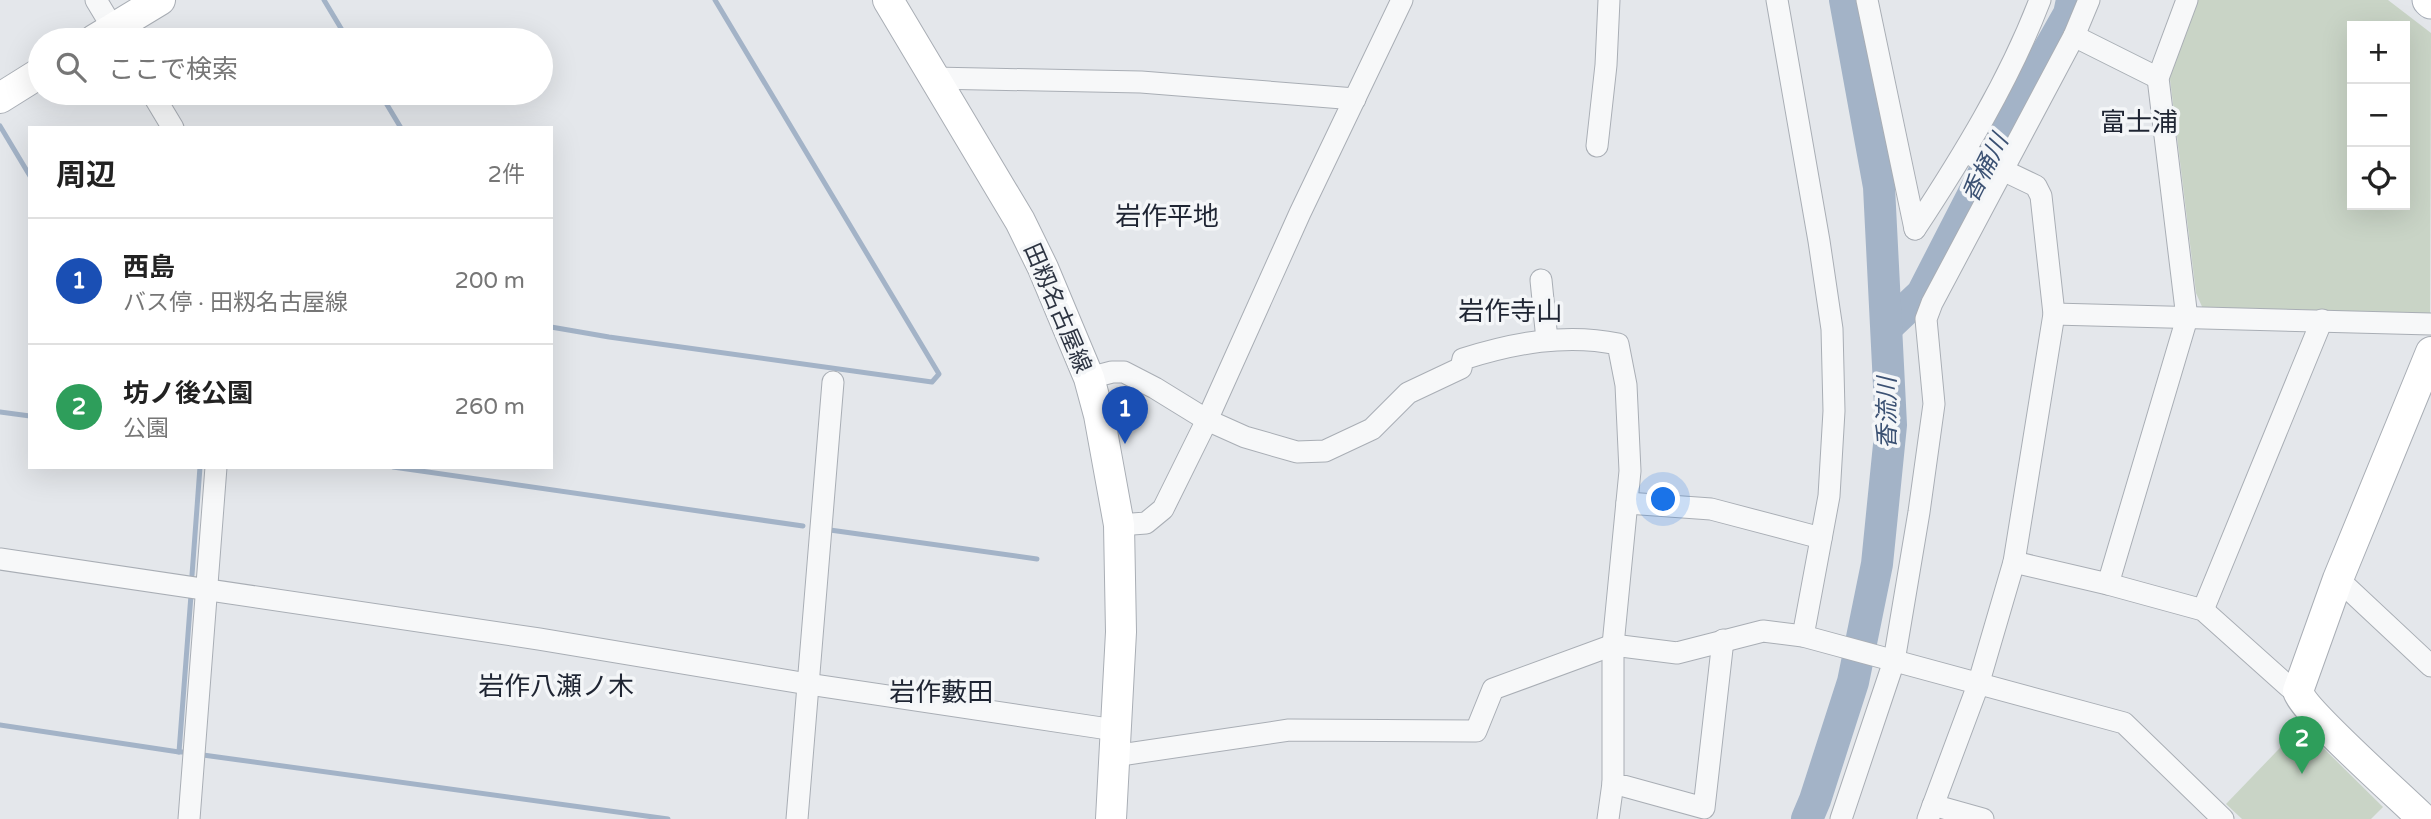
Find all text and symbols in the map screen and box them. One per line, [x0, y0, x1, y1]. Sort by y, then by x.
map controls [2347, 21, 2410, 210]
button: + [2347, 21, 2410, 84]
search box [28, 28, 553, 105]
icon: search [52, 48, 90, 86]
text: ここで検索 [108, 54, 238, 85]
button: − [2347, 84, 2410, 147]
district label: 富士浦 [2100, 107, 2178, 138]
water label: 香桶川 [1956, 127, 2016, 207]
button: locate [2347, 147, 2410, 210]
text: 周辺 [56, 157, 116, 194]
text: 2件 [488, 161, 525, 189]
district label: 岩作平地 [1115, 201, 1219, 232]
street label: 田籾名古屋線 [1017, 239, 1097, 377]
text: 西島 [123, 252, 175, 283]
text: 1 [72, 267, 86, 295]
text: 200 m [455, 267, 525, 295]
text: バス停 · 田籾名古屋線 [123, 289, 348, 317]
district label: 岩作寺山 [1458, 296, 1562, 327]
water label: 香流川 [1873, 374, 1902, 449]
text: 坊ノ後公園 [123, 378, 253, 409]
pin: 1 [1102, 386, 1148, 444]
text: 2 [72, 393, 86, 421]
text: 260 m [455, 393, 525, 421]
text: 公園 [123, 415, 169, 443]
your location [1646, 482, 1680, 516]
district label: 岩作八瀬ノ木 [478, 671, 634, 702]
district label: 岩作藪田 [889, 677, 993, 708]
pin: 2 [2279, 716, 2325, 774]

